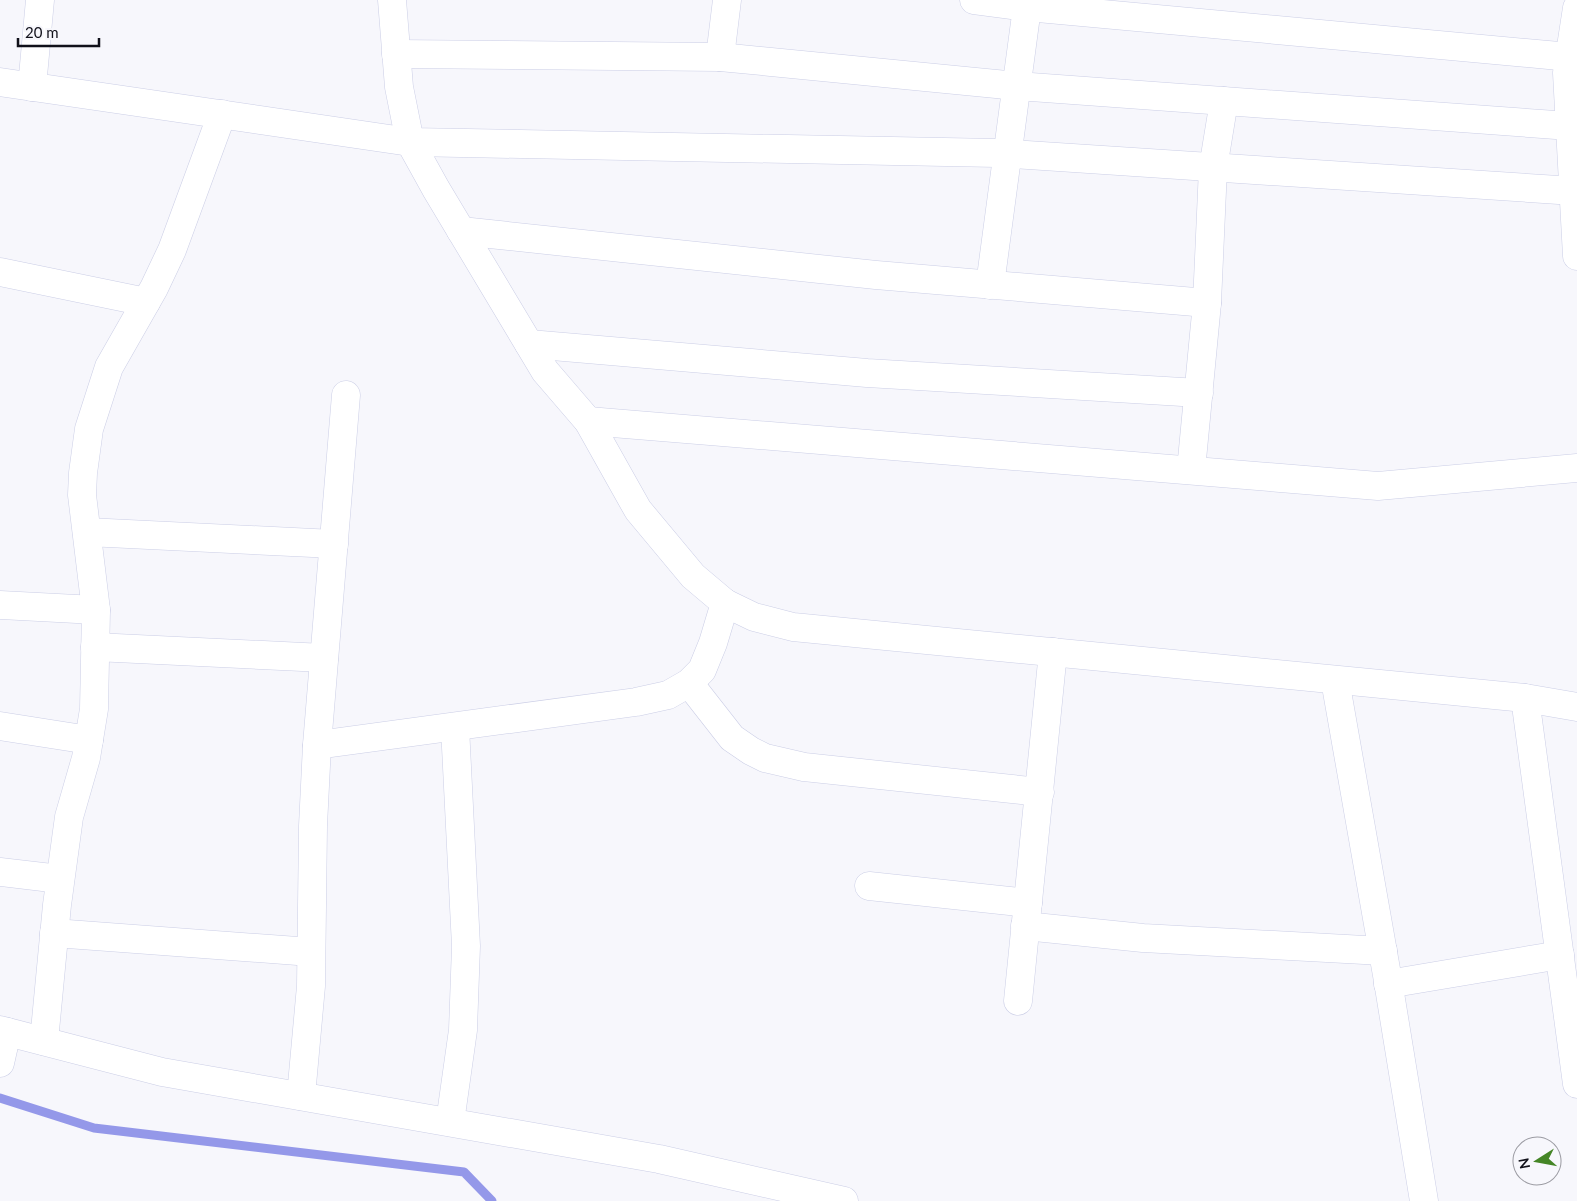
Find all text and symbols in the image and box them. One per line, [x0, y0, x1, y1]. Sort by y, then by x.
scale bar [18, 15, 99, 47]
text: 20 m [25, 23, 59, 41]
north arrow [1512, 1136, 1562, 1186]
text: N [1514, 1157, 1533, 1170]

